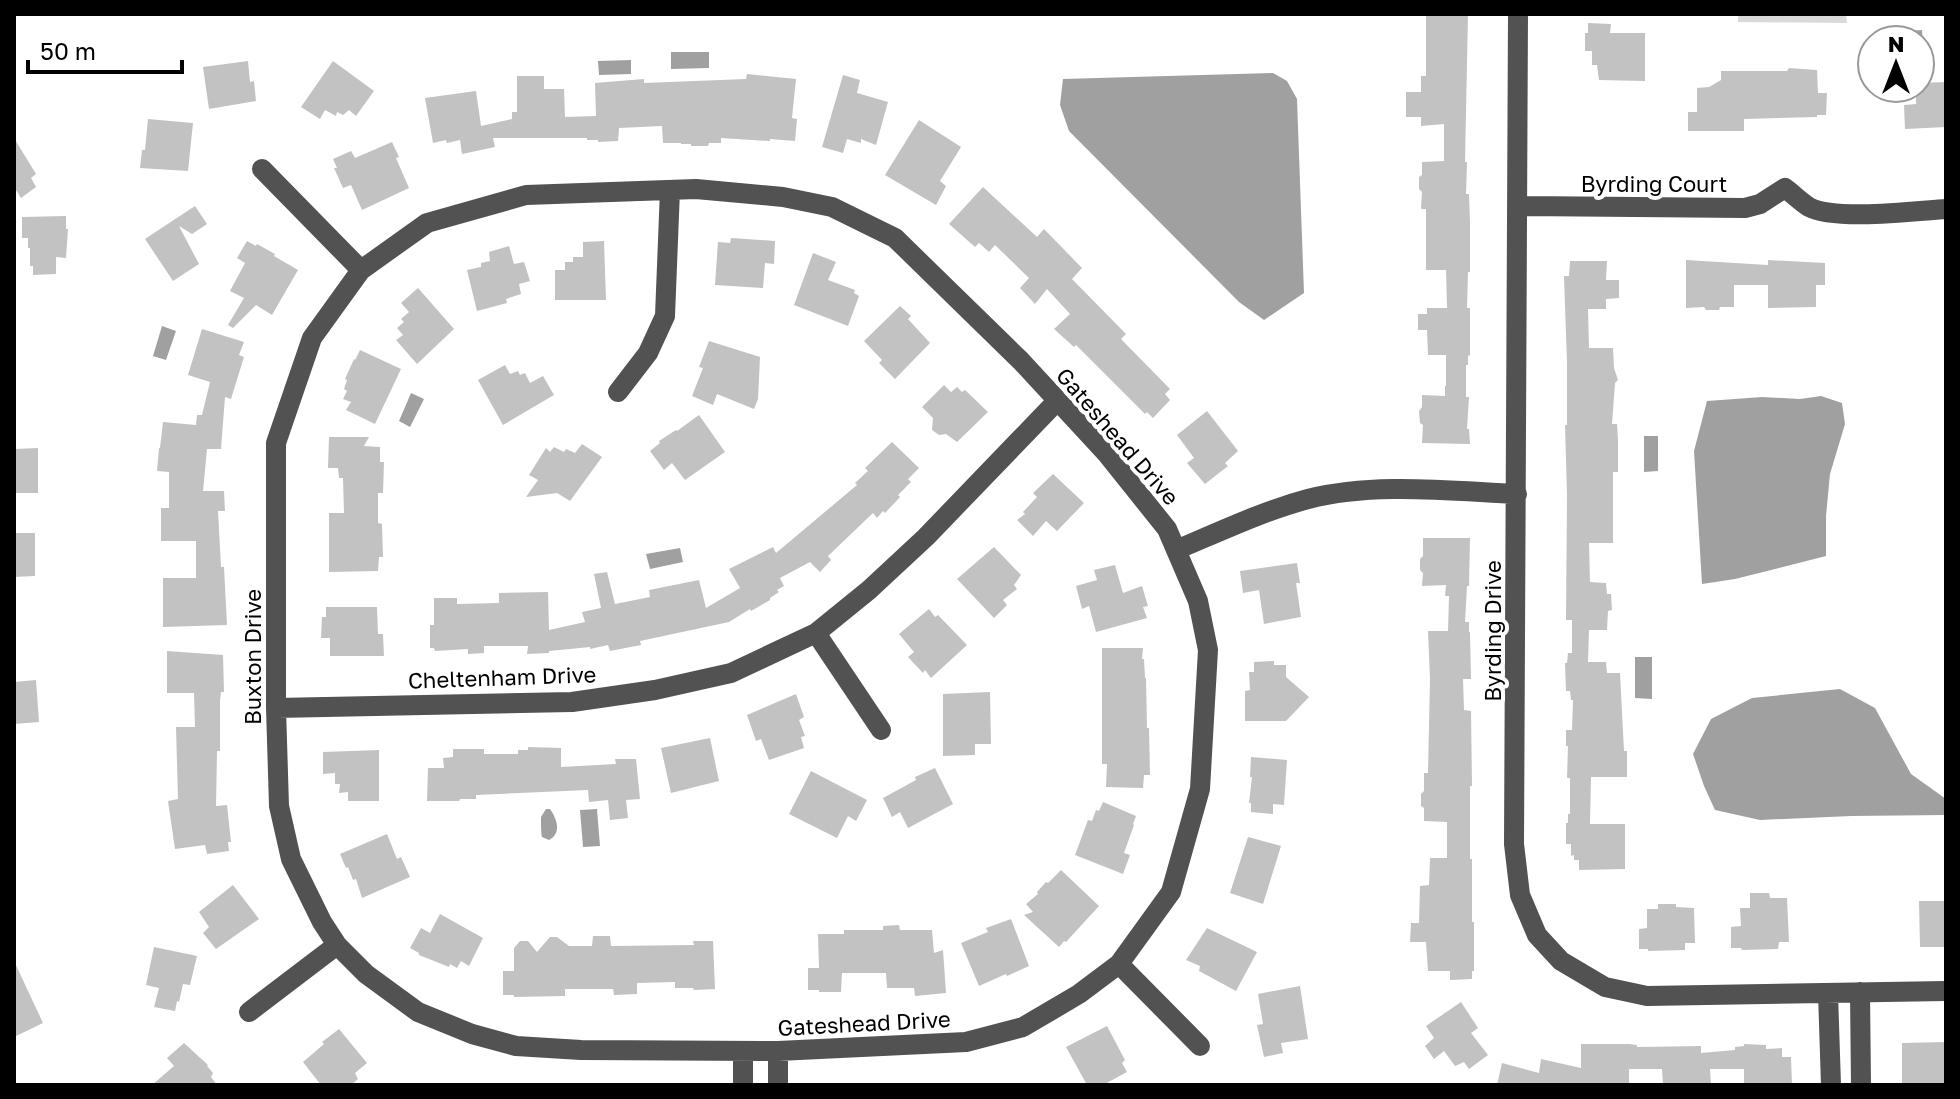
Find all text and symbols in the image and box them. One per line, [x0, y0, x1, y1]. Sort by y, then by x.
scale bar [28, 24, 182, 74]
north arrow [1856, 24, 1936, 104]
text: N [1888, 30, 1904, 57]
text: 50 m [40, 36, 96, 65]
street label: Byrding Court [1581, 170, 1727, 197]
street label: Gateshead Drive [1051, 362, 1185, 510]
street label: Byrding Drive [1479, 560, 1506, 702]
street label: Buxton Drive [239, 589, 266, 725]
street label: Cheltenham Drive [407, 660, 597, 694]
street label: Gateshead Drive [777, 1005, 951, 1041]

